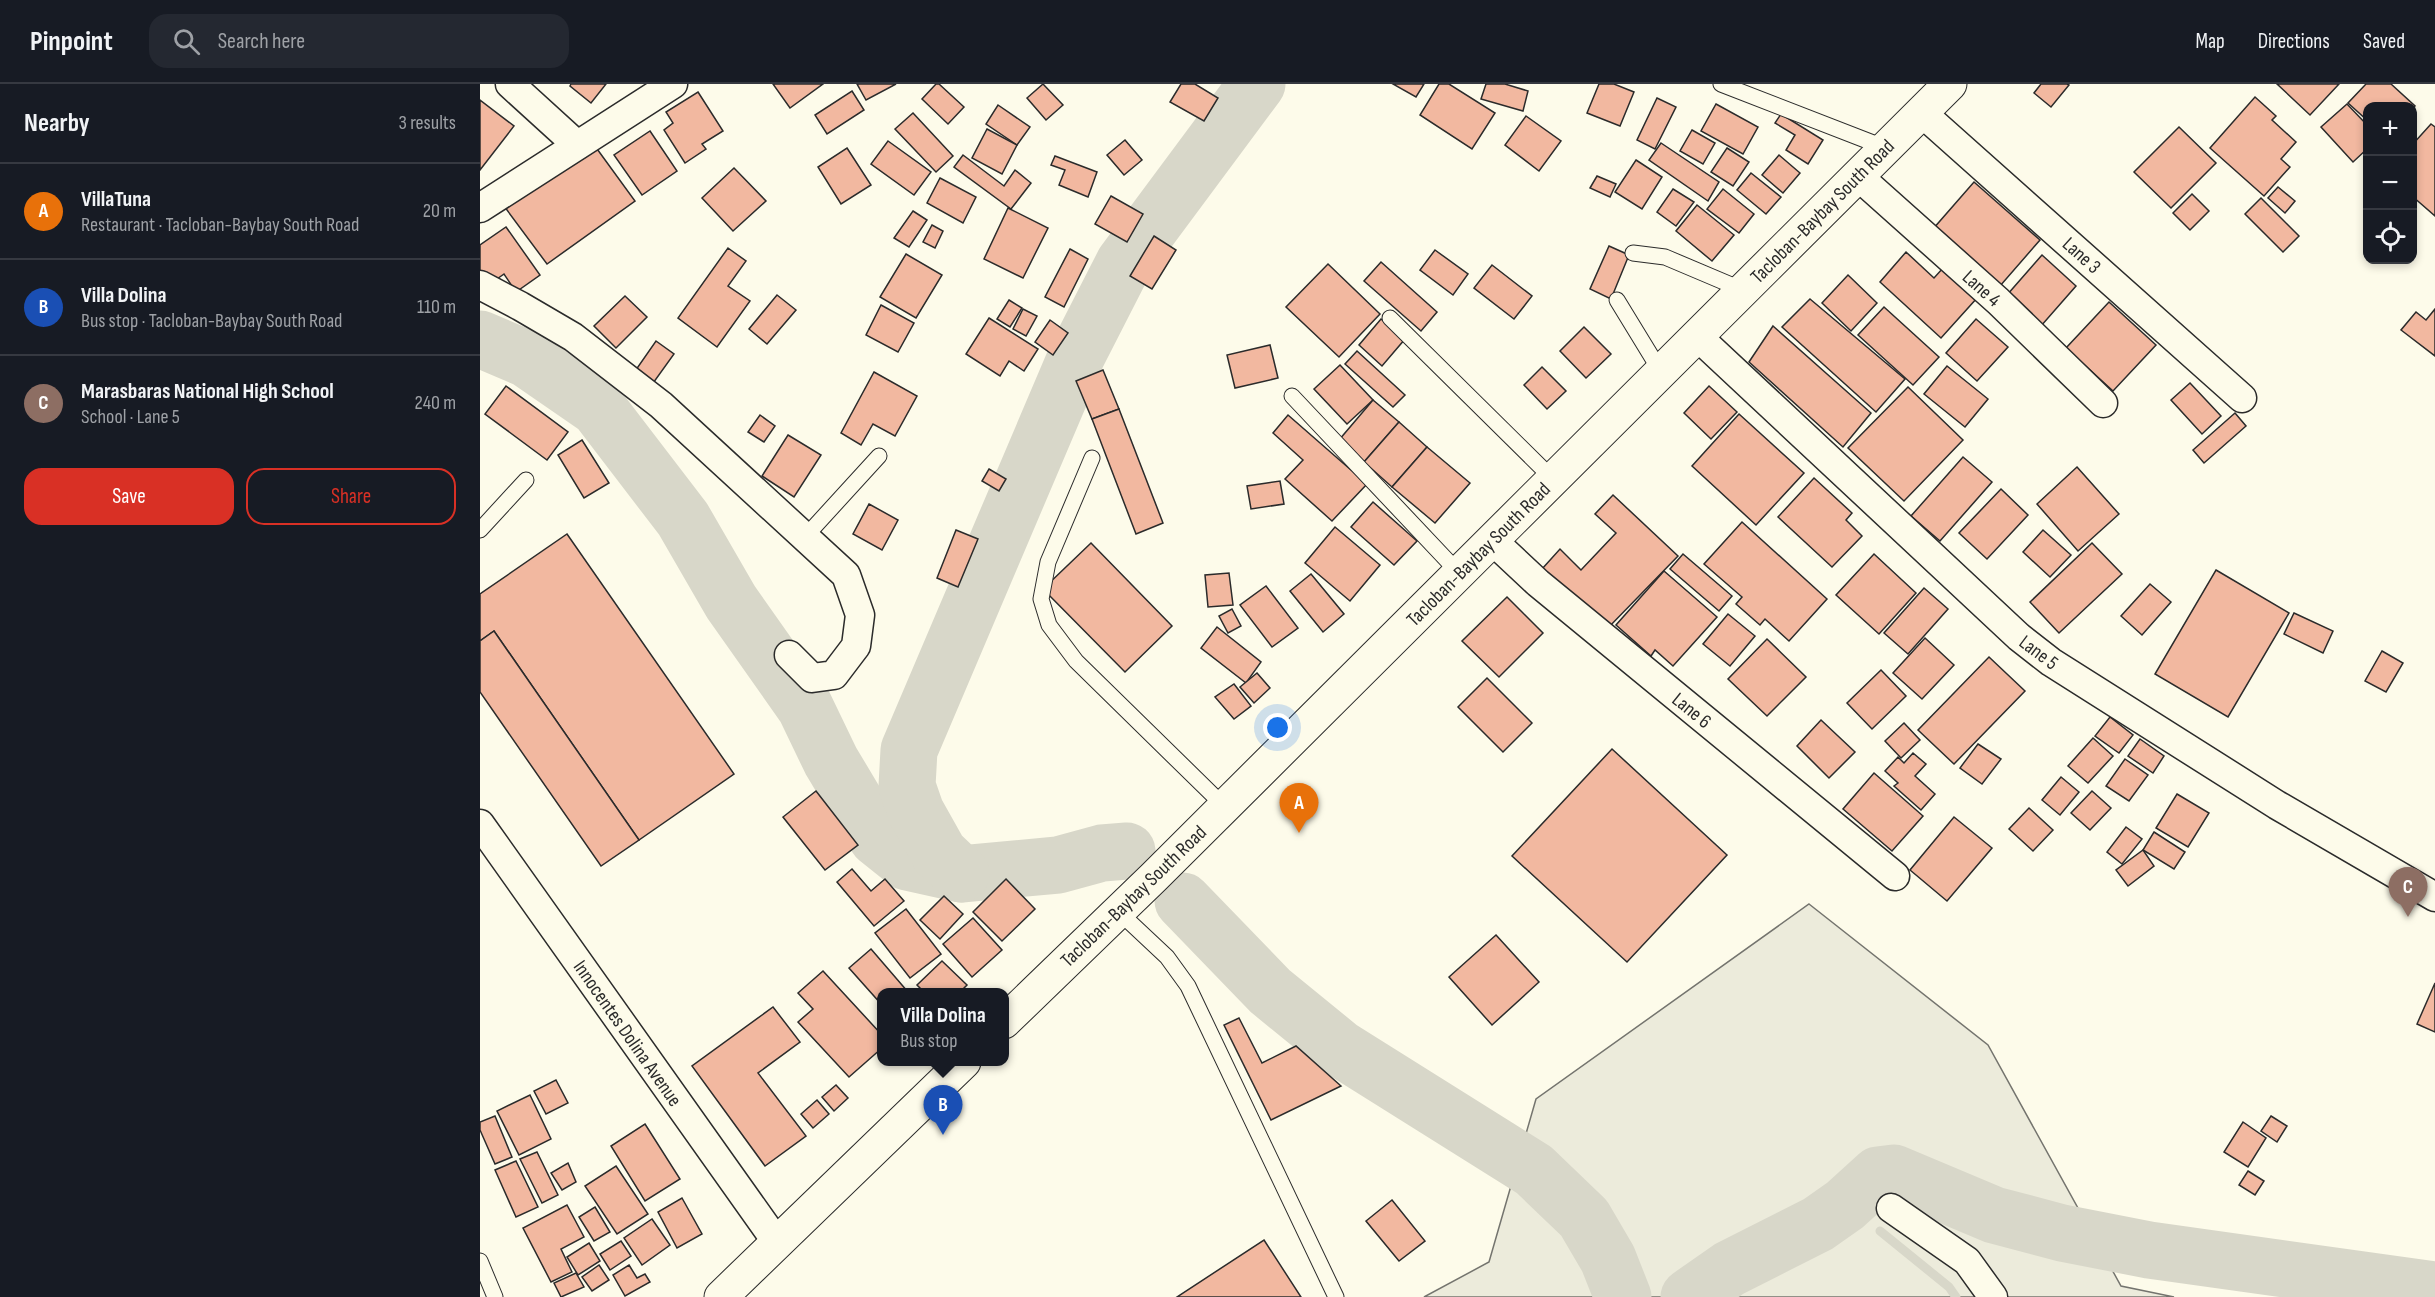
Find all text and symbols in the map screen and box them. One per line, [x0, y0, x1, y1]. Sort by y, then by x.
search box [149, 14, 569, 68]
text: Pinpoint [30, 25, 113, 58]
icon: search [170, 25, 203, 58]
text: Search here [218, 28, 305, 55]
text: Map [2195, 29, 2225, 54]
text: Directions [2258, 29, 2330, 54]
text: Saved [2363, 29, 2405, 54]
map controls [2363, 102, 2417, 264]
button: + [2363, 102, 2417, 156]
text: Nearby [24, 108, 90, 139]
text: 3 results [399, 111, 456, 135]
street label: Tacloban-Baybay South Road [1746, 135, 1900, 289]
button: − [2363, 156, 2417, 210]
text: VillaTuna [81, 186, 151, 213]
text: A [39, 199, 48, 223]
text: 20 m [423, 199, 456, 223]
button: locate [2363, 210, 2417, 264]
text: Restaurant · Tacloban-Baybay South Road [81, 213, 359, 237]
street label: Lane 3 [2057, 232, 2105, 279]
street label: Lane 4 [1957, 265, 2005, 312]
text: Villa Dolina [81, 282, 167, 309]
text: B [39, 295, 48, 319]
text: 110 m [417, 295, 456, 319]
text: Bus stop · Tacloban-Baybay South Road [81, 309, 342, 333]
text: Marasbaras National High School [81, 378, 334, 405]
text: C [38, 391, 49, 415]
text: 240 m [415, 391, 456, 415]
text: School · Lane 5 [81, 405, 180, 429]
button: Save [24, 468, 234, 525]
button: Share [246, 468, 456, 525]
street label: Tacloban-Baybay South Road [1402, 478, 1556, 632]
street label: Lane 5 [2014, 630, 2063, 675]
street label: Lane 6 [1667, 688, 1716, 734]
your location [1263, 713, 1292, 742]
pin: A [1280, 784, 1318, 833]
street label: Tacloban-Baybay South Road [1056, 821, 1212, 973]
pin: C [2388, 868, 2428, 917]
street label: Innocentes Dolina Avenue [568, 956, 687, 1111]
popup [877, 988, 1009, 1066]
text: Villa Dolina [900, 1002, 986, 1029]
text: Bus stop [900, 1029, 958, 1053]
pin: B [924, 1086, 962, 1135]

